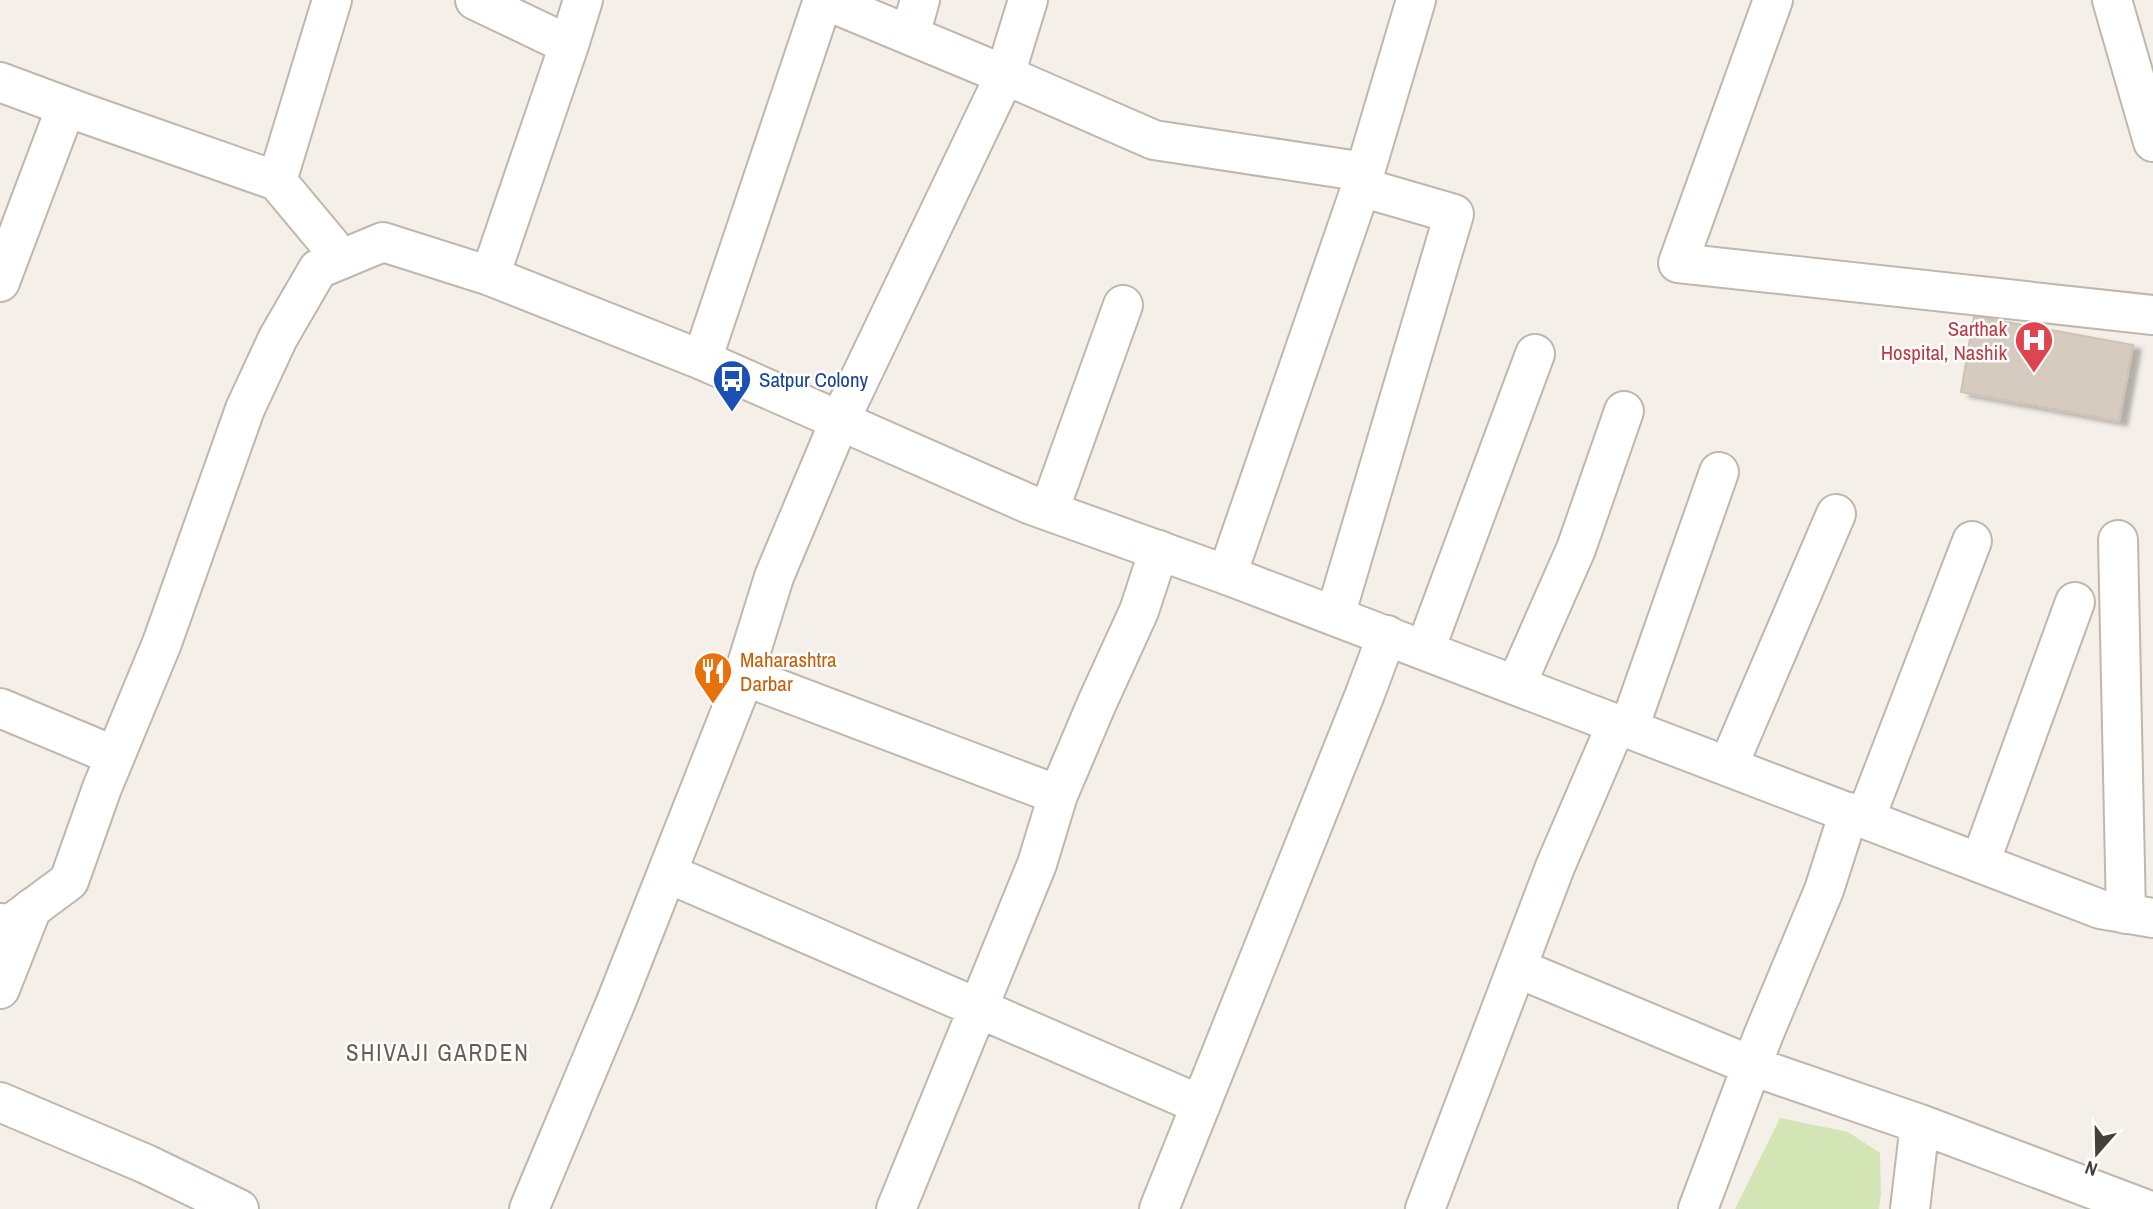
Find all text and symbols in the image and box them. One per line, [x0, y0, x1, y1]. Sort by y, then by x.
place label: Sarthak Hospital, Nashik [1881, 314, 2007, 367]
hospital icon: Sarthak Hospital, Nashik [2013, 319, 2055, 374]
bus stop icon: Satpur Colony [711, 358, 753, 413]
place label: Satpur Colony [759, 365, 869, 394]
place label: Maharashtra Darbar [740, 645, 837, 698]
restaurant icon: Maharashtra Darbar [692, 650, 734, 705]
district label: SHIVAJI GARDEN [346, 1037, 530, 1068]
north arrow [2062, 1118, 2132, 1188]
text: N [2081, 1155, 2101, 1183]

